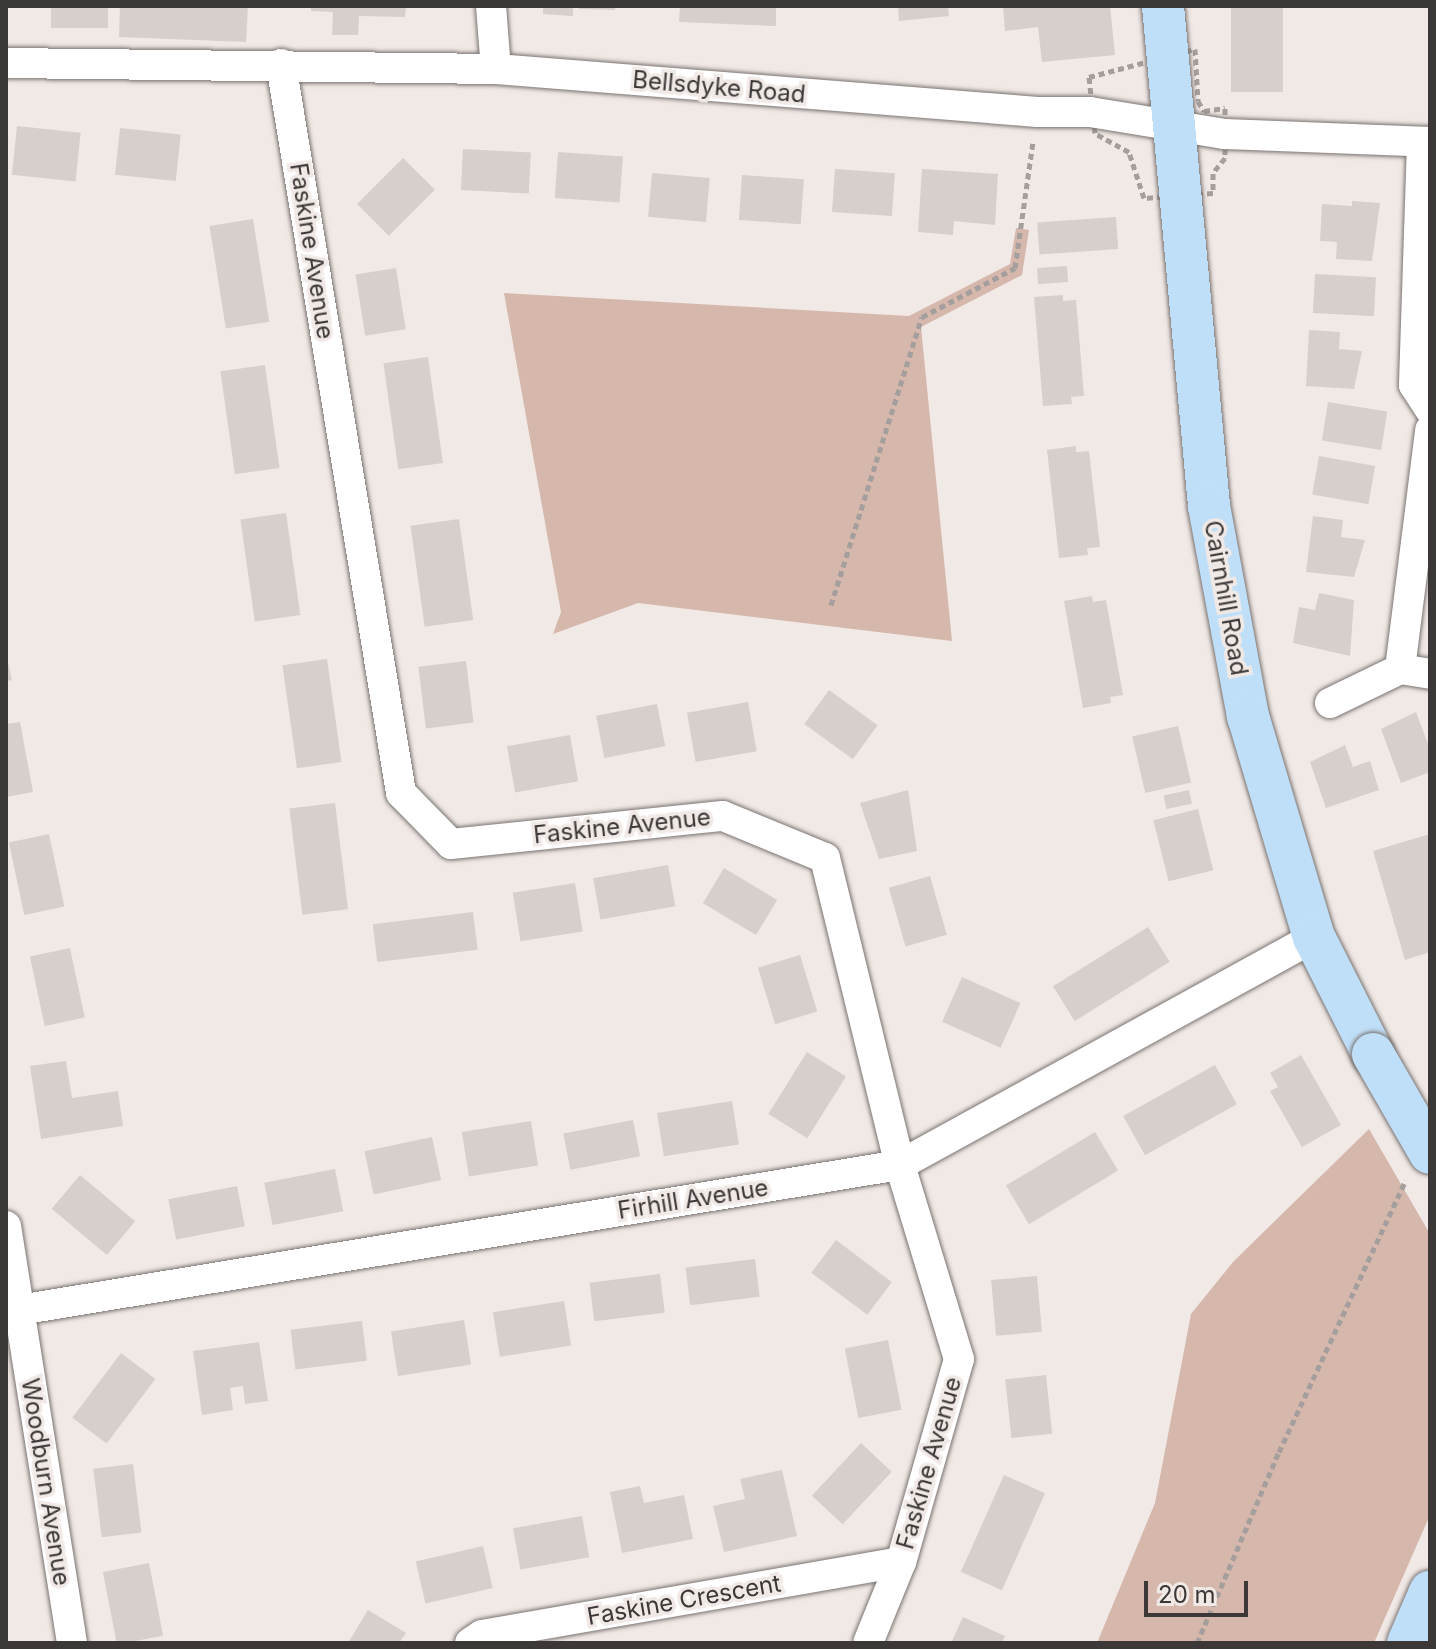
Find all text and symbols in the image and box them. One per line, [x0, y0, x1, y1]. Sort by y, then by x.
street label: Bellsdyke Road [631, 65, 807, 109]
street label: Faskine Avenue [284, 161, 340, 341]
street label: Cairnhill Road [1198, 518, 1254, 678]
street label: Faskine Avenue [532, 802, 712, 850]
street label: Firhill Avenue [616, 1173, 770, 1225]
street label: Faskine Avenue [891, 1374, 967, 1552]
street label: Woodburn Avenue [15, 1376, 77, 1588]
scale bar [1148, 1565, 1252, 1615]
street label: Faskine Crescent [585, 1569, 783, 1631]
text: 20 m [1158, 1580, 1216, 1609]

